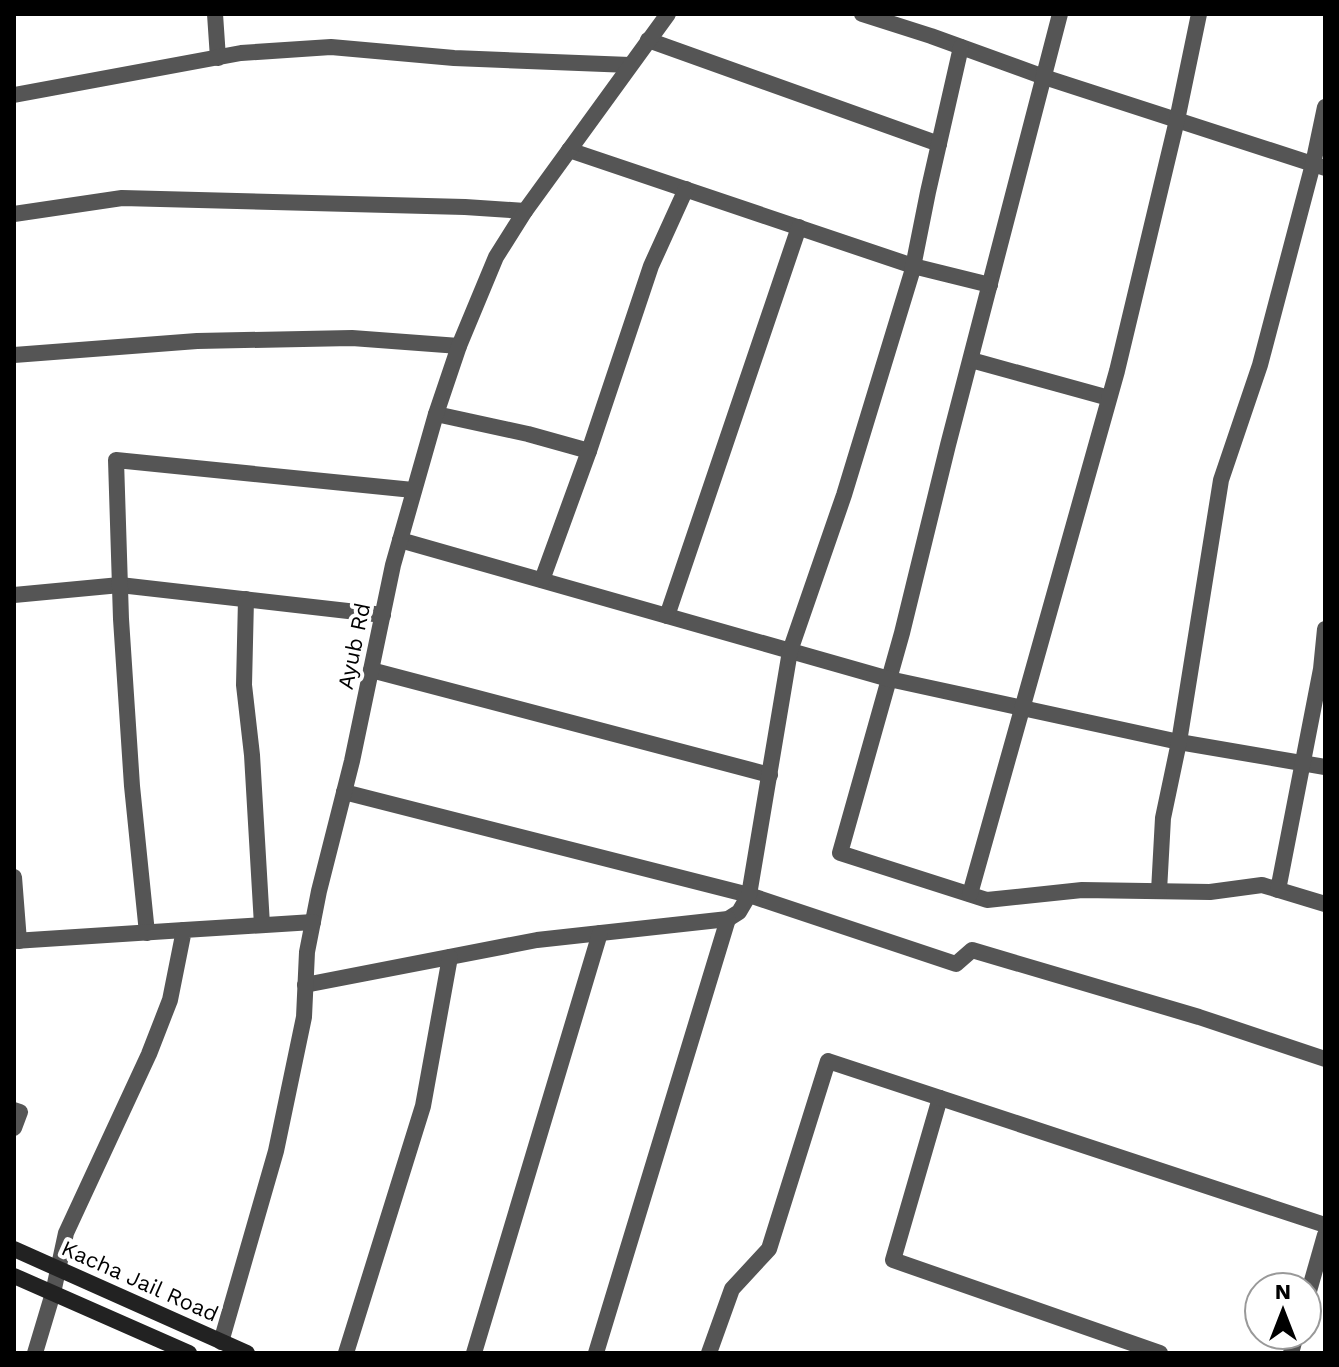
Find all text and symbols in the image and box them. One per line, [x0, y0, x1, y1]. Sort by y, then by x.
street label: Ayub Rd [333, 600, 375, 692]
street label: Kacha Jail Road [58, 1235, 222, 1327]
north arrow [1243, 1271, 1323, 1351]
text: N [1275, 1279, 1291, 1304]

